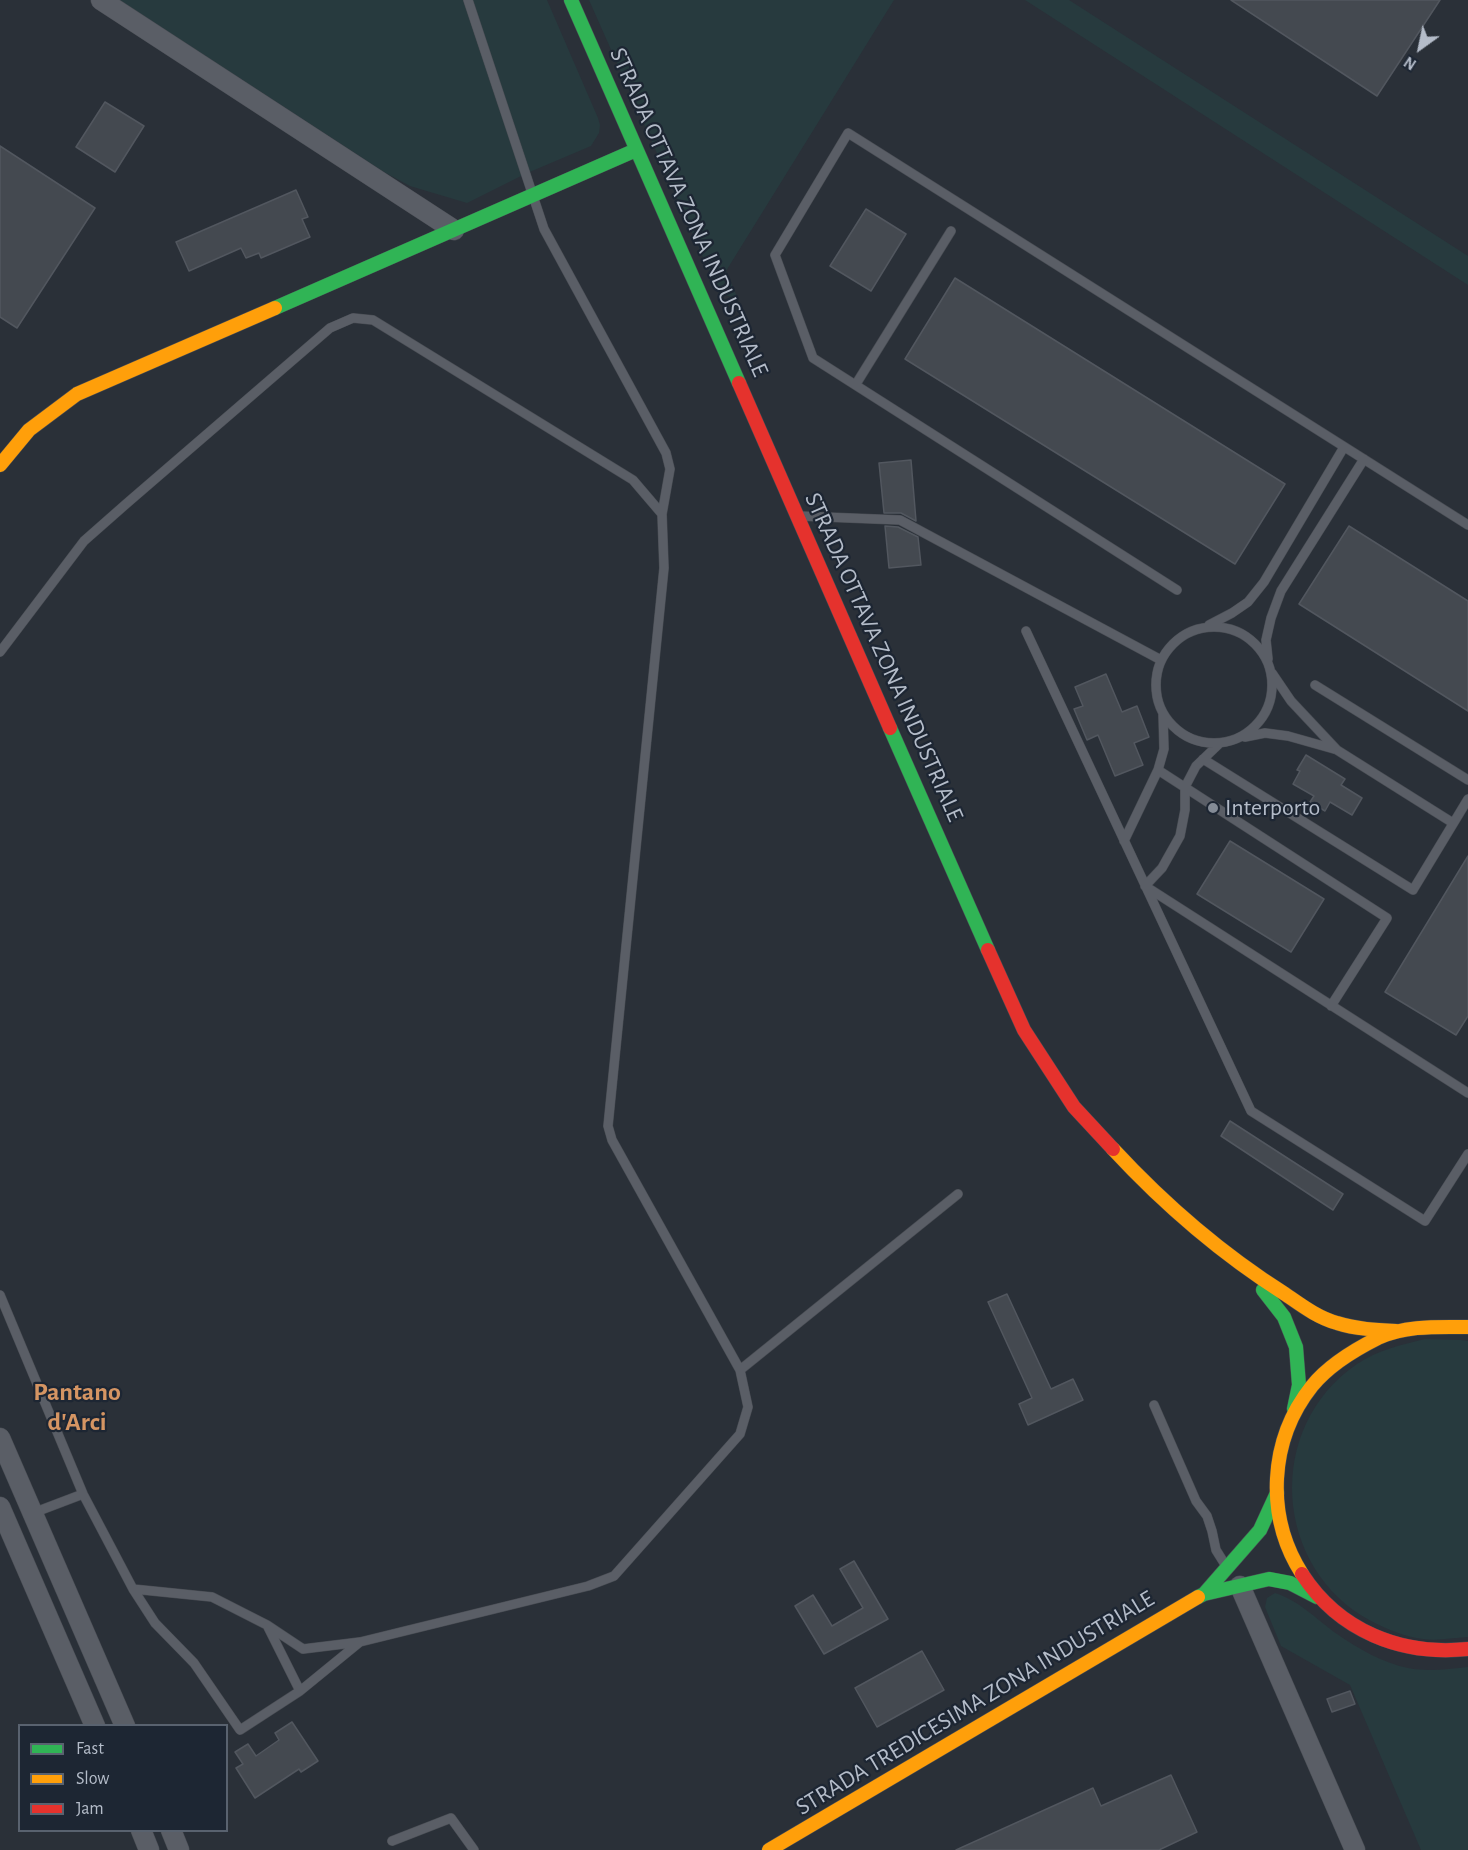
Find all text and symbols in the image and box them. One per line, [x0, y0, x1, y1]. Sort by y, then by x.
north arrow [1390, 18, 1450, 78]
street label: STRADA OTTAVA ZONA INDUSTRIALE [603, 43, 775, 381]
text: N [1401, 53, 1419, 73]
street label: STRADA OTTAVA ZONA INDUSTRIALE [798, 488, 970, 826]
place label: Interporto [1225, 794, 1320, 822]
marker: Interporto [1206, 801, 1220, 815]
district label: Pantano d'Arci [33, 1376, 121, 1438]
street label: STRADA TREDICESIMA ZONA INDUSTRIALE [791, 1584, 1159, 1822]
legend [18, 1724, 228, 1832]
text: Fast [76, 1740, 104, 1758]
text: Slow [76, 1770, 109, 1788]
text: Jam [76, 1800, 104, 1818]

